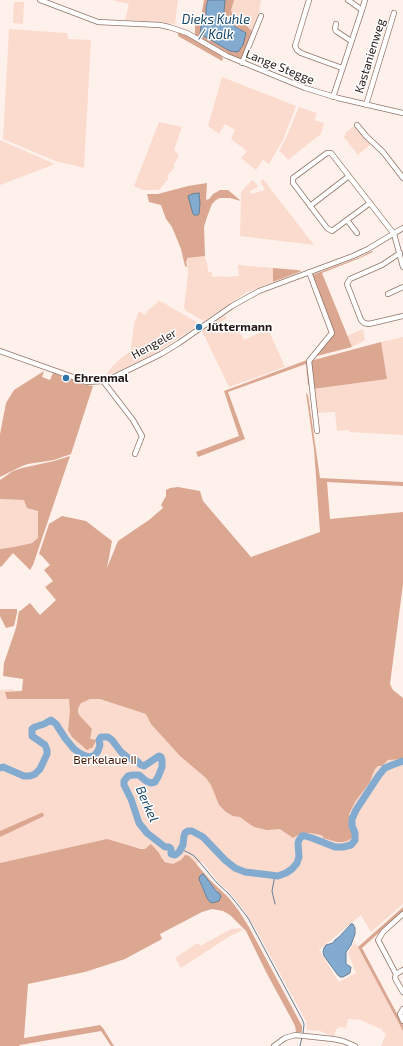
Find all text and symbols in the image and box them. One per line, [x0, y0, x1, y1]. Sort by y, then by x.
water label: Dieks Kuhle / Kolk [182, 12, 250, 43]
street label: Kastanienweg [352, 17, 388, 95]
street label: Lange Stegge [243, 47, 317, 87]
place label: Jüttermann [207, 320, 272, 334]
marker: Jüttermann [194, 322, 204, 332]
street label: Hengeler [129, 326, 179, 362]
place label: Ehrenmal [74, 371, 128, 385]
marker: Ehrenmal [61, 373, 71, 383]
park label: Berkelaue II [73, 753, 137, 767]
water label: Berkel [132, 784, 162, 824]

